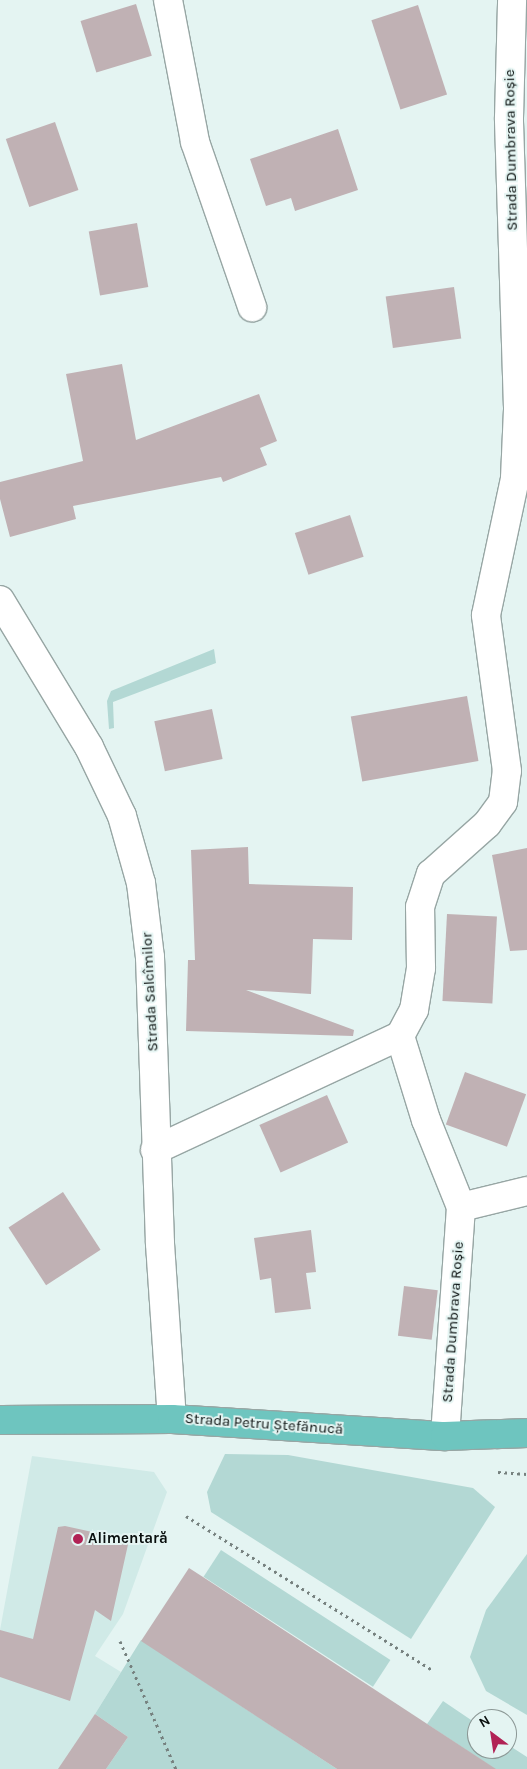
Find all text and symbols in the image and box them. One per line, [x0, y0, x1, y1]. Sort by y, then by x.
street label: Strada Dumbrava Roșie [501, 69, 521, 231]
street label: Strada Salcîmilor [138, 932, 162, 1052]
street label: Strada Dumbrava Roșie [438, 1241, 468, 1403]
street label: Strada Petru Ștefănucă [184, 1409, 344, 1439]
place label: Alimentară [88, 1530, 168, 1548]
marker: Alimentară [72, 1533, 84, 1545]
north arrow [467, 1709, 517, 1759]
text: N [476, 1712, 493, 1731]

